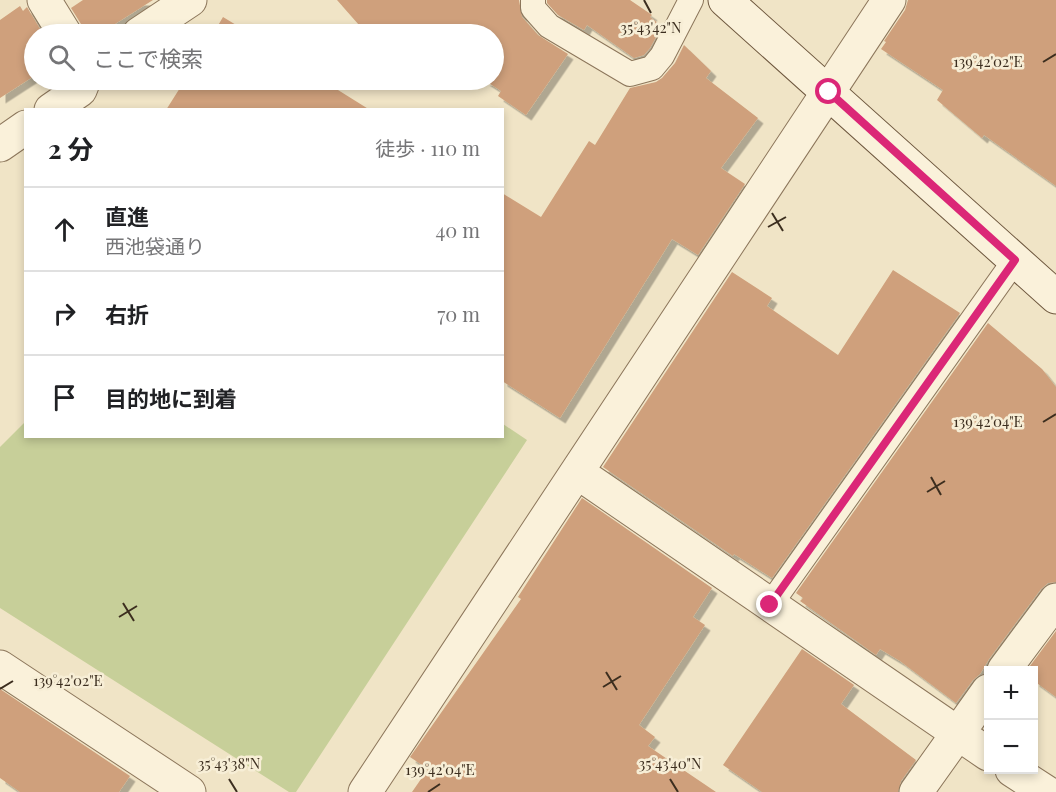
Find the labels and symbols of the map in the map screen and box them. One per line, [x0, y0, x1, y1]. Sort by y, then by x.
text: 35°43'42"N [620, 17, 682, 37]
text: 139°42'02"E [953, 51, 1023, 71]
route start [815, 78, 841, 104]
text: 139°42'04"E [953, 411, 1023, 431]
route end [756, 591, 782, 617]
text: 139°42'02"E [33, 670, 103, 690]
text: 35°43'38"N [198, 753, 261, 773]
text: 35°43'40"N [638, 753, 702, 773]
text: 139°42'04"E [405, 759, 475, 779]

